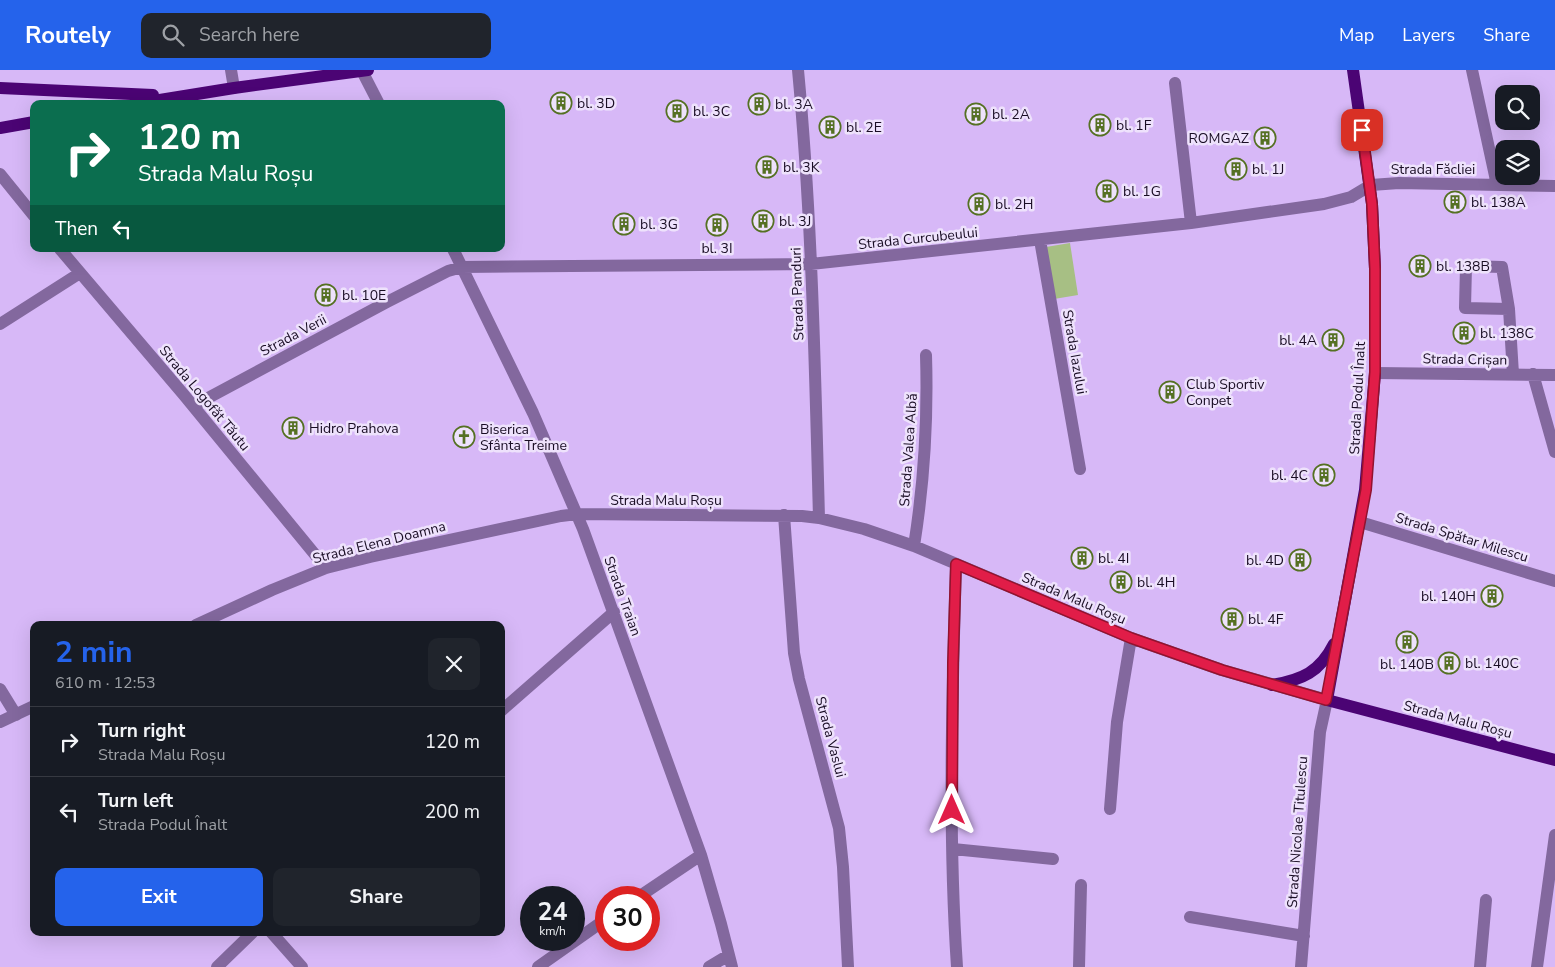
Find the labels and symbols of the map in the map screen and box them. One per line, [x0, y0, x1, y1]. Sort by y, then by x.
building icon: bl. 3D [549, 91, 573, 115]
building icon: bl. 3A [747, 92, 771, 116]
place label: bl. 3D [577, 94, 615, 113]
place label: bl. 3A [775, 95, 813, 114]
building icon: bl. 3C [665, 99, 689, 123]
place label: bl. 3C [693, 102, 730, 121]
building icon: bl. 2A [964, 102, 988, 126]
place label: bl. 2A [992, 105, 1030, 124]
pin [1341, 109, 1383, 151]
building icon: bl. 1F [1088, 113, 1112, 137]
building icon: bl. 2E [818, 115, 842, 139]
place label: bl. 1F [1116, 116, 1152, 135]
place label: bl. 2E [846, 118, 882, 137]
building icon: ROMGAZ [1253, 126, 1277, 150]
place label: ROMGAZ [1189, 129, 1249, 148]
building icon: bl. 3K [755, 155, 779, 179]
building icon: bl. 1J [1224, 157, 1248, 181]
place label: bl. 3K [783, 158, 820, 177]
place label: bl. 1J [1252, 160, 1284, 179]
street label: Strada Făcliei [1391, 160, 1475, 179]
building icon: bl. 1G [1095, 179, 1119, 203]
place label: bl. 1G [1123, 182, 1161, 201]
building icon: bl. 138A [1443, 190, 1467, 214]
building icon: bl. 2H [967, 192, 991, 216]
place label: bl. 138A [1471, 193, 1526, 212]
place label: bl. 2H [995, 195, 1033, 214]
building icon: bl. 3J [751, 209, 775, 233]
building icon: bl. 3G [612, 212, 636, 236]
place label: bl. 3J [779, 212, 811, 231]
building icon: bl. 3I [705, 213, 729, 237]
place label: bl. 3G [640, 215, 678, 234]
street label: Strada Curcubeului [857, 223, 979, 254]
place label: bl. 3I [701, 239, 733, 258]
street label: Strada Panduri [786, 247, 809, 341]
building icon: bl. 138B [1408, 254, 1432, 278]
place label: bl. 138B [1436, 257, 1490, 276]
building icon: bl. 10E [314, 283, 338, 307]
place label: bl. 10E [342, 286, 386, 305]
street label: Strada Iazului [1058, 308, 1091, 396]
street label: Strada Verii [257, 310, 330, 361]
building icon: bl. 138C [1452, 321, 1476, 345]
place label: bl. 138C [1480, 324, 1534, 343]
building icon: bl. 4A [1321, 328, 1345, 352]
place label: bl. 4A [1279, 331, 1317, 350]
street label: Strada Podul Înalt [1345, 341, 1370, 455]
street label: Strada Logofăt Tăutu [155, 342, 254, 455]
street label: Strada Crișan [1422, 349, 1508, 370]
place label: Club Sportiv Conpet [1186, 375, 1265, 410]
building icon: Club Sportiv Conpet [1158, 380, 1182, 404]
street label: Strada Valea Albă [895, 393, 922, 507]
building icon: Hidro Prahova [281, 416, 305, 440]
place label: Hidro Prahova [309, 419, 399, 438]
place label: Biserica Sfânta Treime [480, 420, 567, 455]
church icon: Biserica Sfânta Treime [452, 425, 476, 449]
building icon: bl. 4C [1312, 463, 1336, 487]
place label: bl. 4C [1271, 466, 1308, 485]
street label: Strada Malu Roșu [610, 491, 722, 510]
street label: Strada Spătar Milescu [1393, 508, 1531, 567]
street label: Strada Elena Doamna [311, 517, 448, 568]
building icon: bl. 4I [1070, 546, 1094, 570]
building icon: bl. 4D [1288, 548, 1312, 572]
place label: bl. 4I [1098, 549, 1129, 568]
place label: bl. 4D [1246, 551, 1284, 570]
street label: Strada Traian [599, 554, 646, 639]
street label: Strada Malu Roșu [1019, 568, 1129, 629]
building icon: bl. 4H [1109, 570, 1133, 594]
place label: bl. 4H [1137, 573, 1175, 592]
building icon: bl. 140H [1480, 584, 1504, 608]
place label: bl. 140H [1421, 587, 1476, 606]
building icon: bl. 4F [1220, 607, 1244, 631]
place label: bl. 4F [1248, 610, 1284, 629]
building icon: bl. 140B [1395, 630, 1419, 654]
building icon: bl. 140C [1437, 651, 1461, 675]
place label: bl. 140C [1465, 654, 1519, 673]
place label: bl. 140B [1380, 655, 1434, 674]
street label: Strada Vaslui [811, 694, 850, 780]
street label: Strada Malu Roșu [1402, 696, 1514, 743]
street label: Strada Nicolae Titulescu [1283, 755, 1312, 909]
position arrow [925, 783, 977, 835]
speed limit sign: 30 [595, 886, 660, 951]

